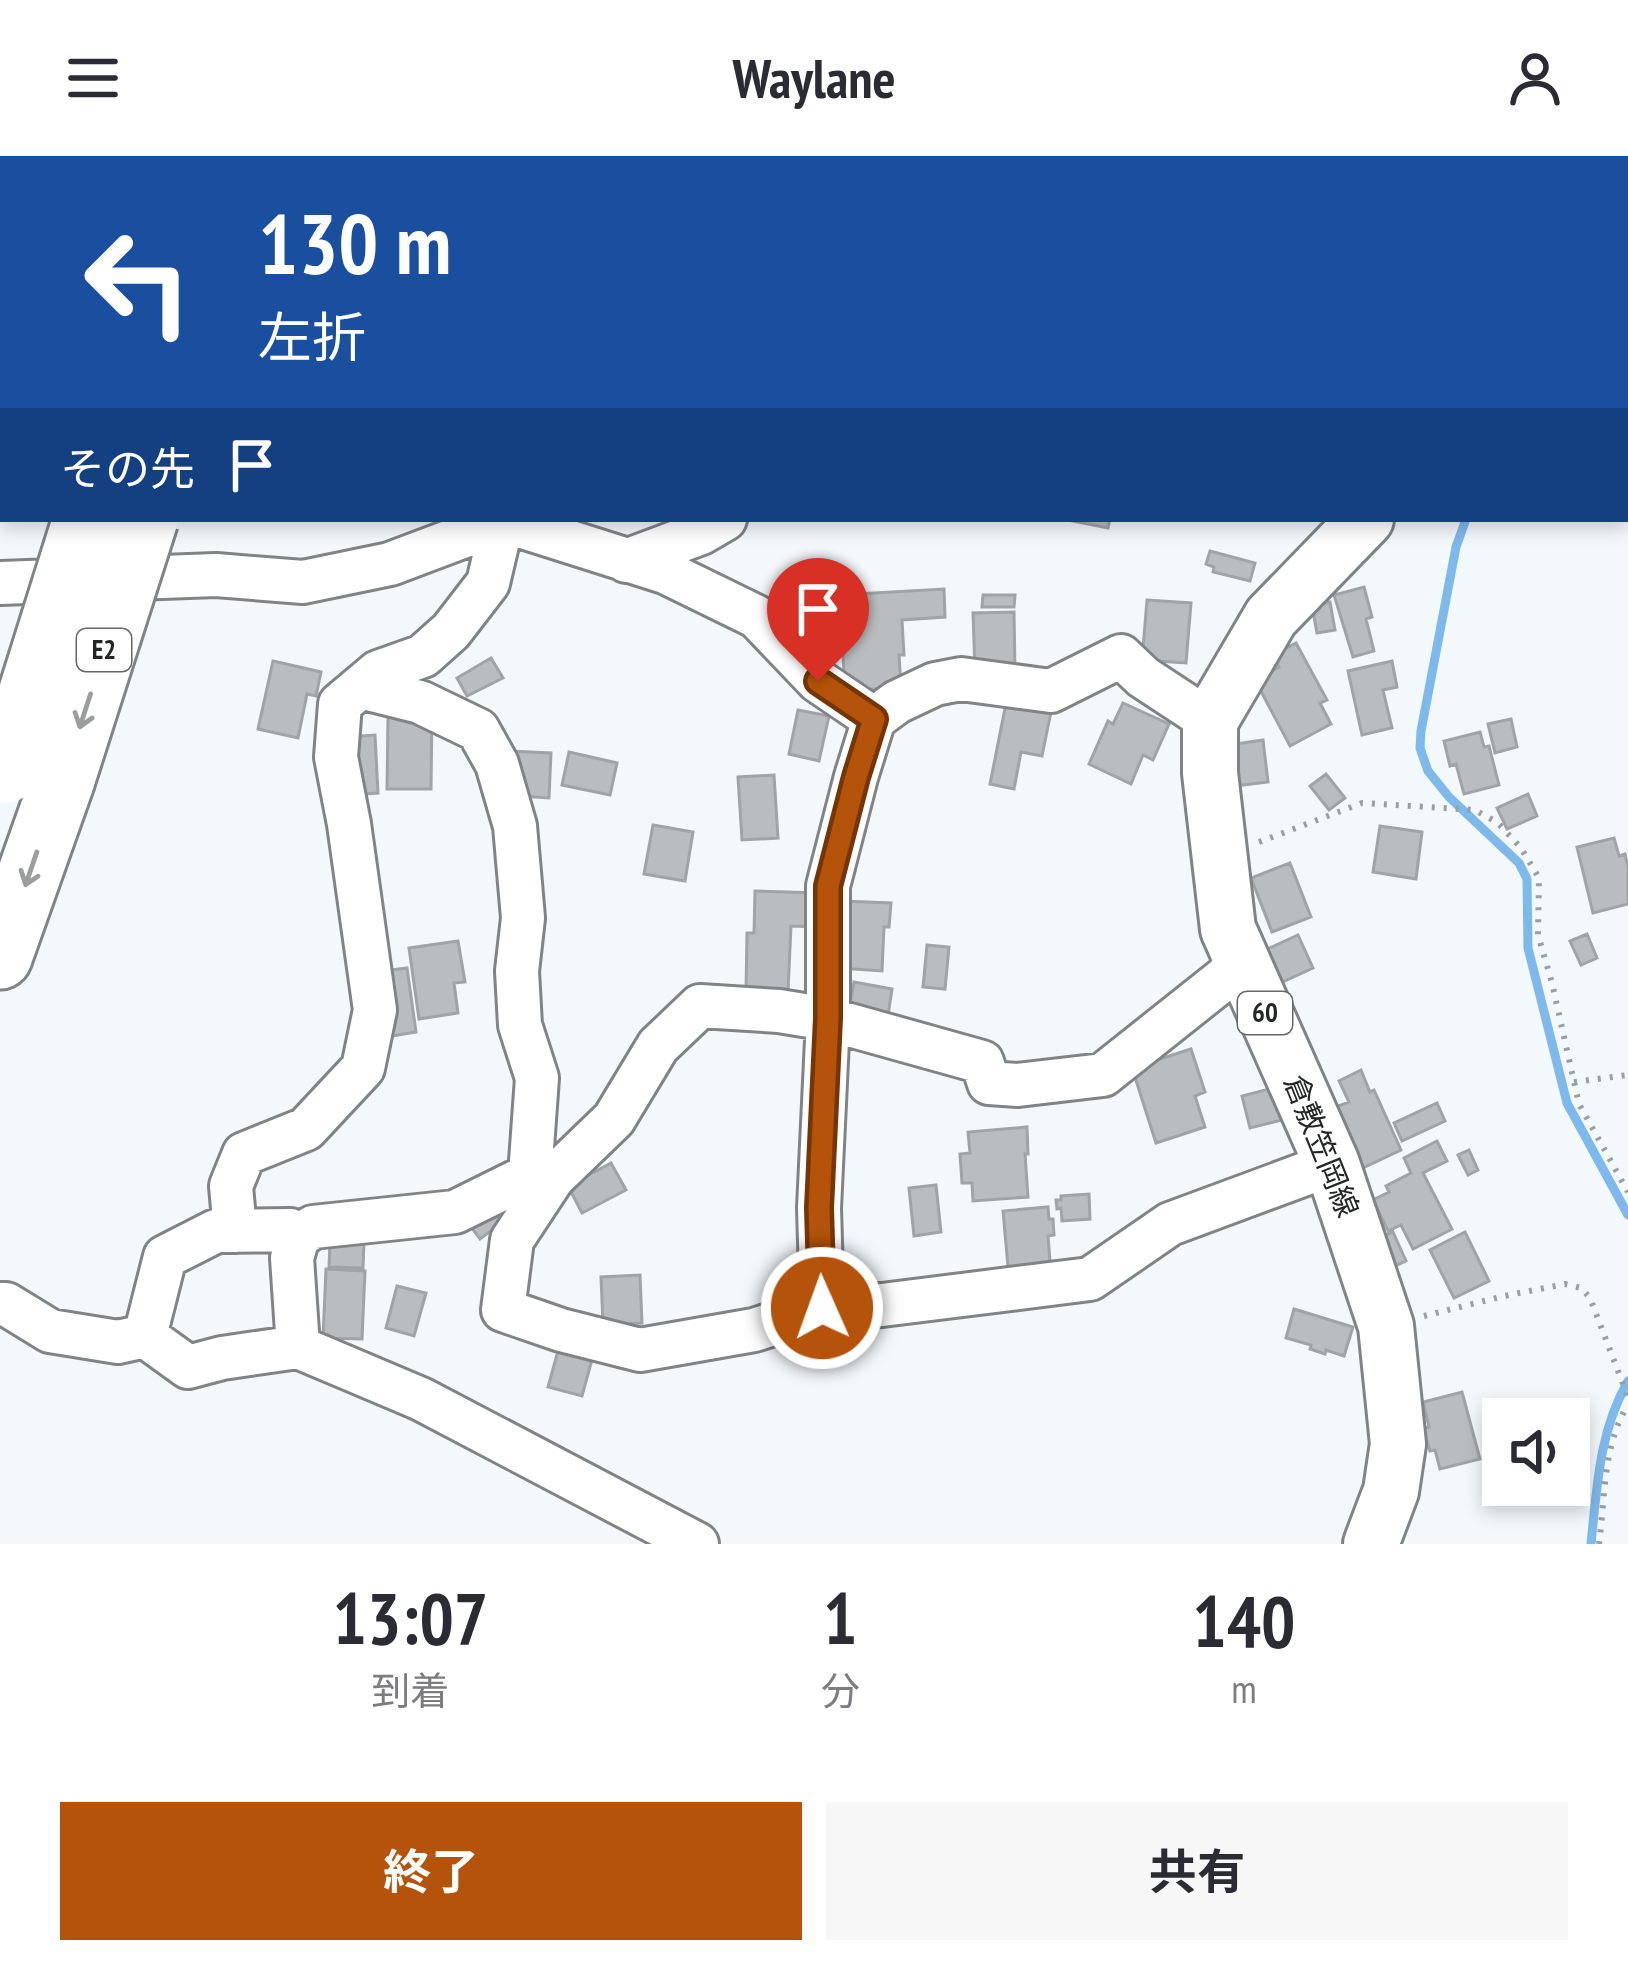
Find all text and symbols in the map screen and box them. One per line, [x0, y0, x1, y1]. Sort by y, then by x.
text: Waylane [732, 43, 896, 113]
icon: menu [60, 45, 126, 111]
icon: person [1502, 45, 1568, 111]
text: 130 m [258, 188, 451, 297]
icon: left [60, 204, 216, 360]
text: 左折 [258, 302, 366, 372]
icon: arrive [219, 432, 285, 498]
text: その先 [60, 439, 195, 497]
pin [767, 558, 869, 681]
icon: arrive [785, 576, 851, 642]
road number: E2 [77, 629, 131, 671]
one-way arrow [72, 691, 94, 729]
one-way arrow [19, 850, 40, 887]
road number: 60 [1238, 992, 1292, 1034]
street label: 倉敷笠岡線 [1276, 1069, 1369, 1222]
position arrow [759, 1245, 885, 1371]
map controls [1482, 1398, 1590, 1506]
button: sound [1482, 1398, 1590, 1506]
text: 13:07 [332, 1571, 488, 1664]
text: 1 [823, 1571, 857, 1664]
text: 140 [1192, 1574, 1295, 1667]
text: m [1231, 1663, 1257, 1714]
text: 到着 [371, 1665, 449, 1716]
text: 分 [821, 1665, 860, 1716]
button: 終了 [60, 1802, 802, 1940]
button: 共有 [826, 1802, 1568, 1940]

